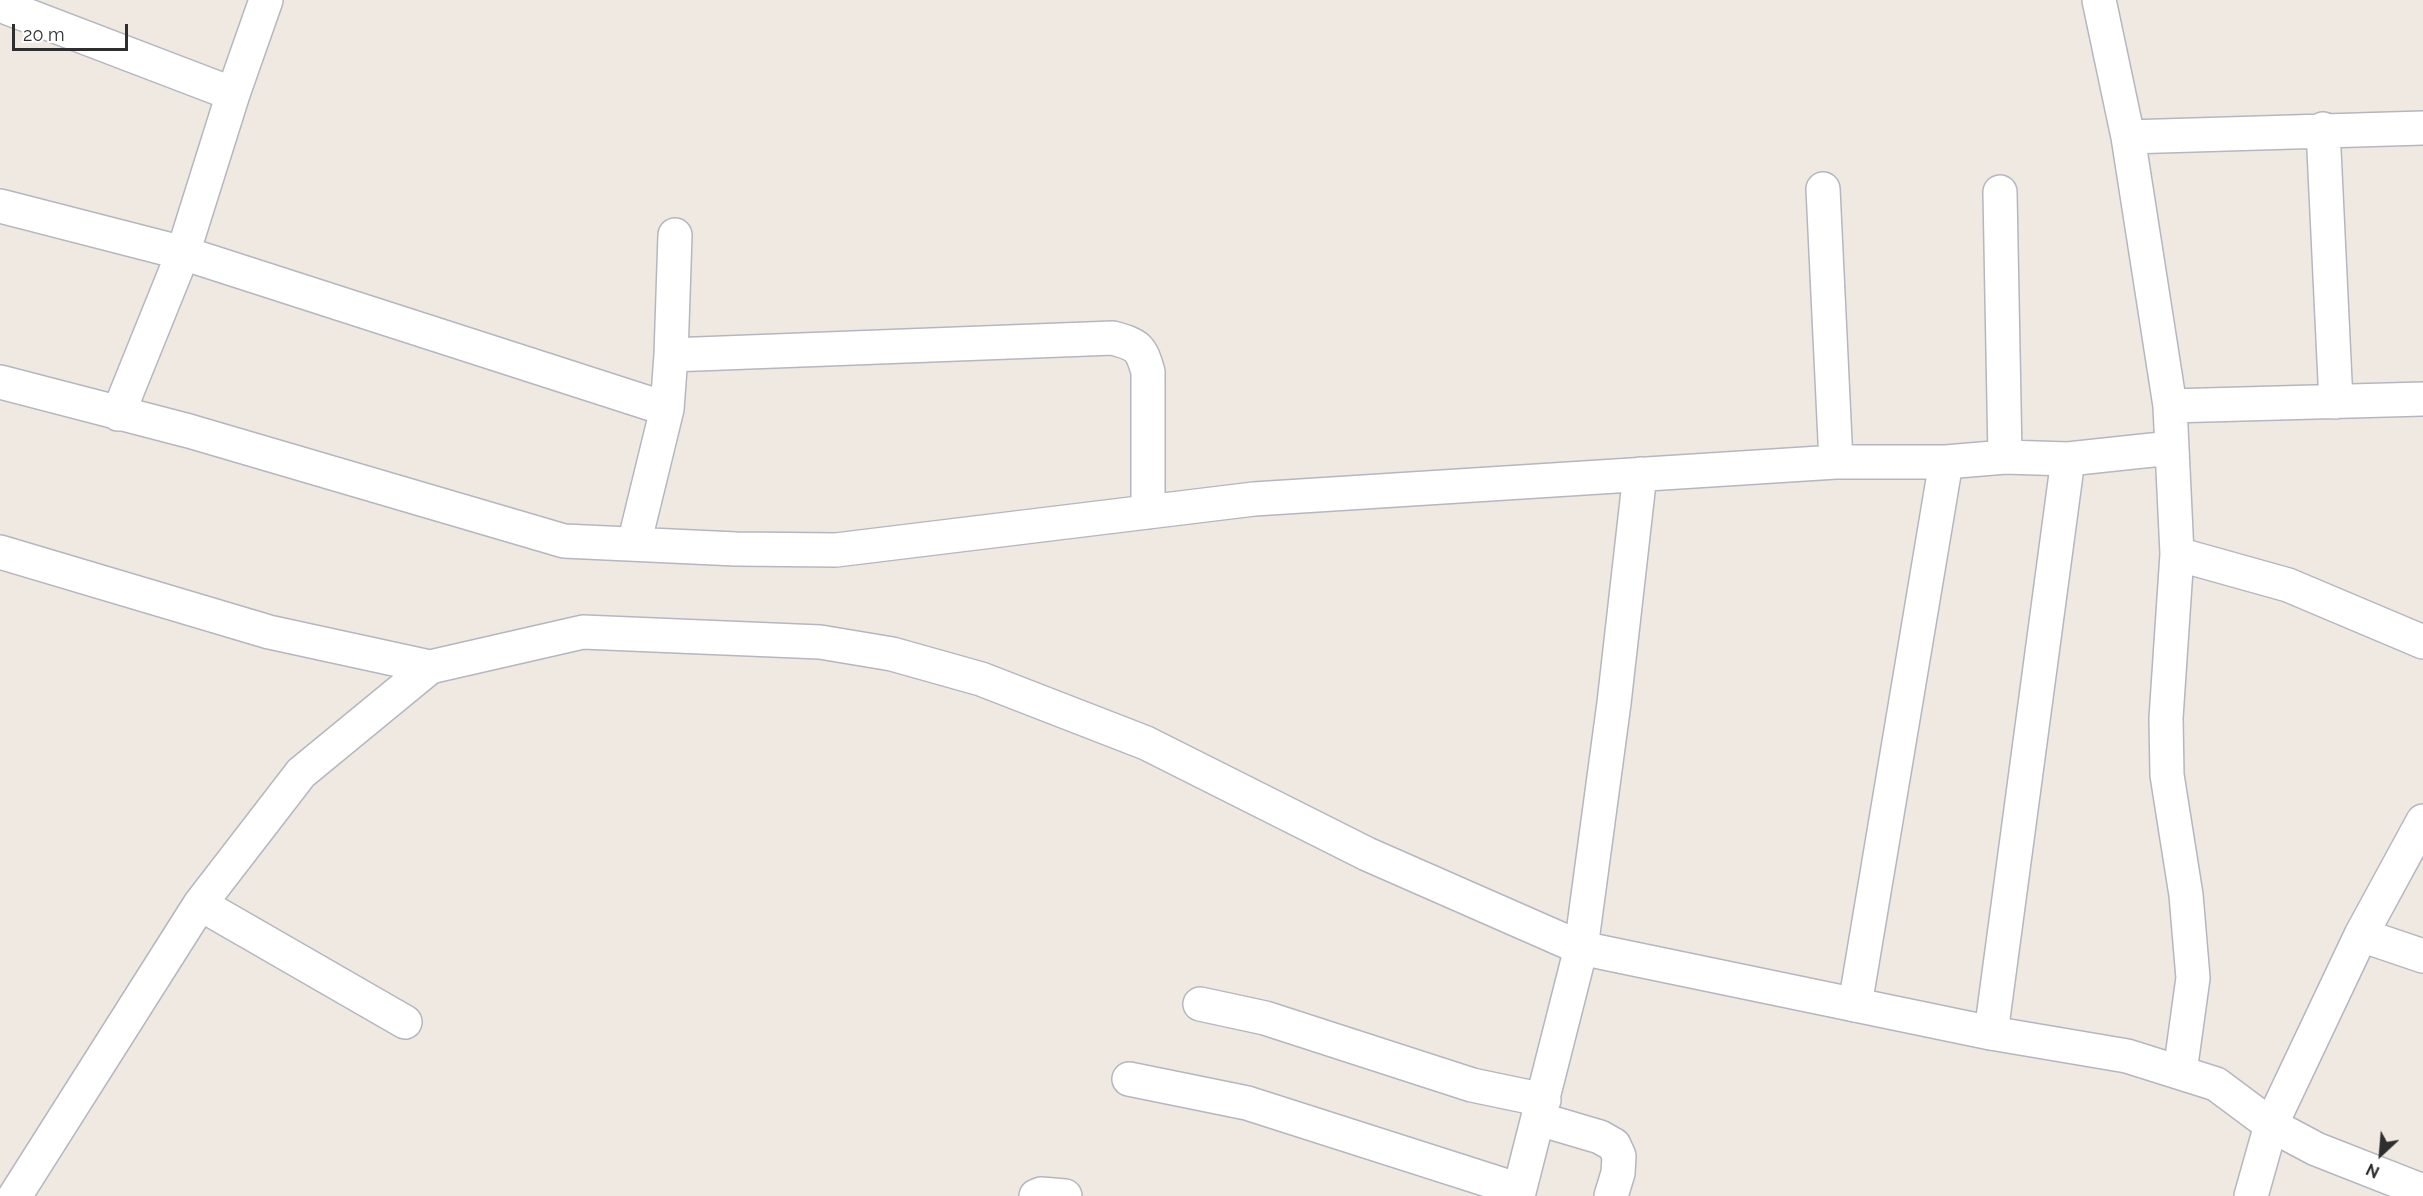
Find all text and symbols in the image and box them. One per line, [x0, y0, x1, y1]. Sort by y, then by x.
scale bar [15, 12, 130, 50]
text: 20 m [23, 24, 65, 45]
north arrow [2351, 1124, 2411, 1184]
text: N [2363, 1159, 2383, 1182]

